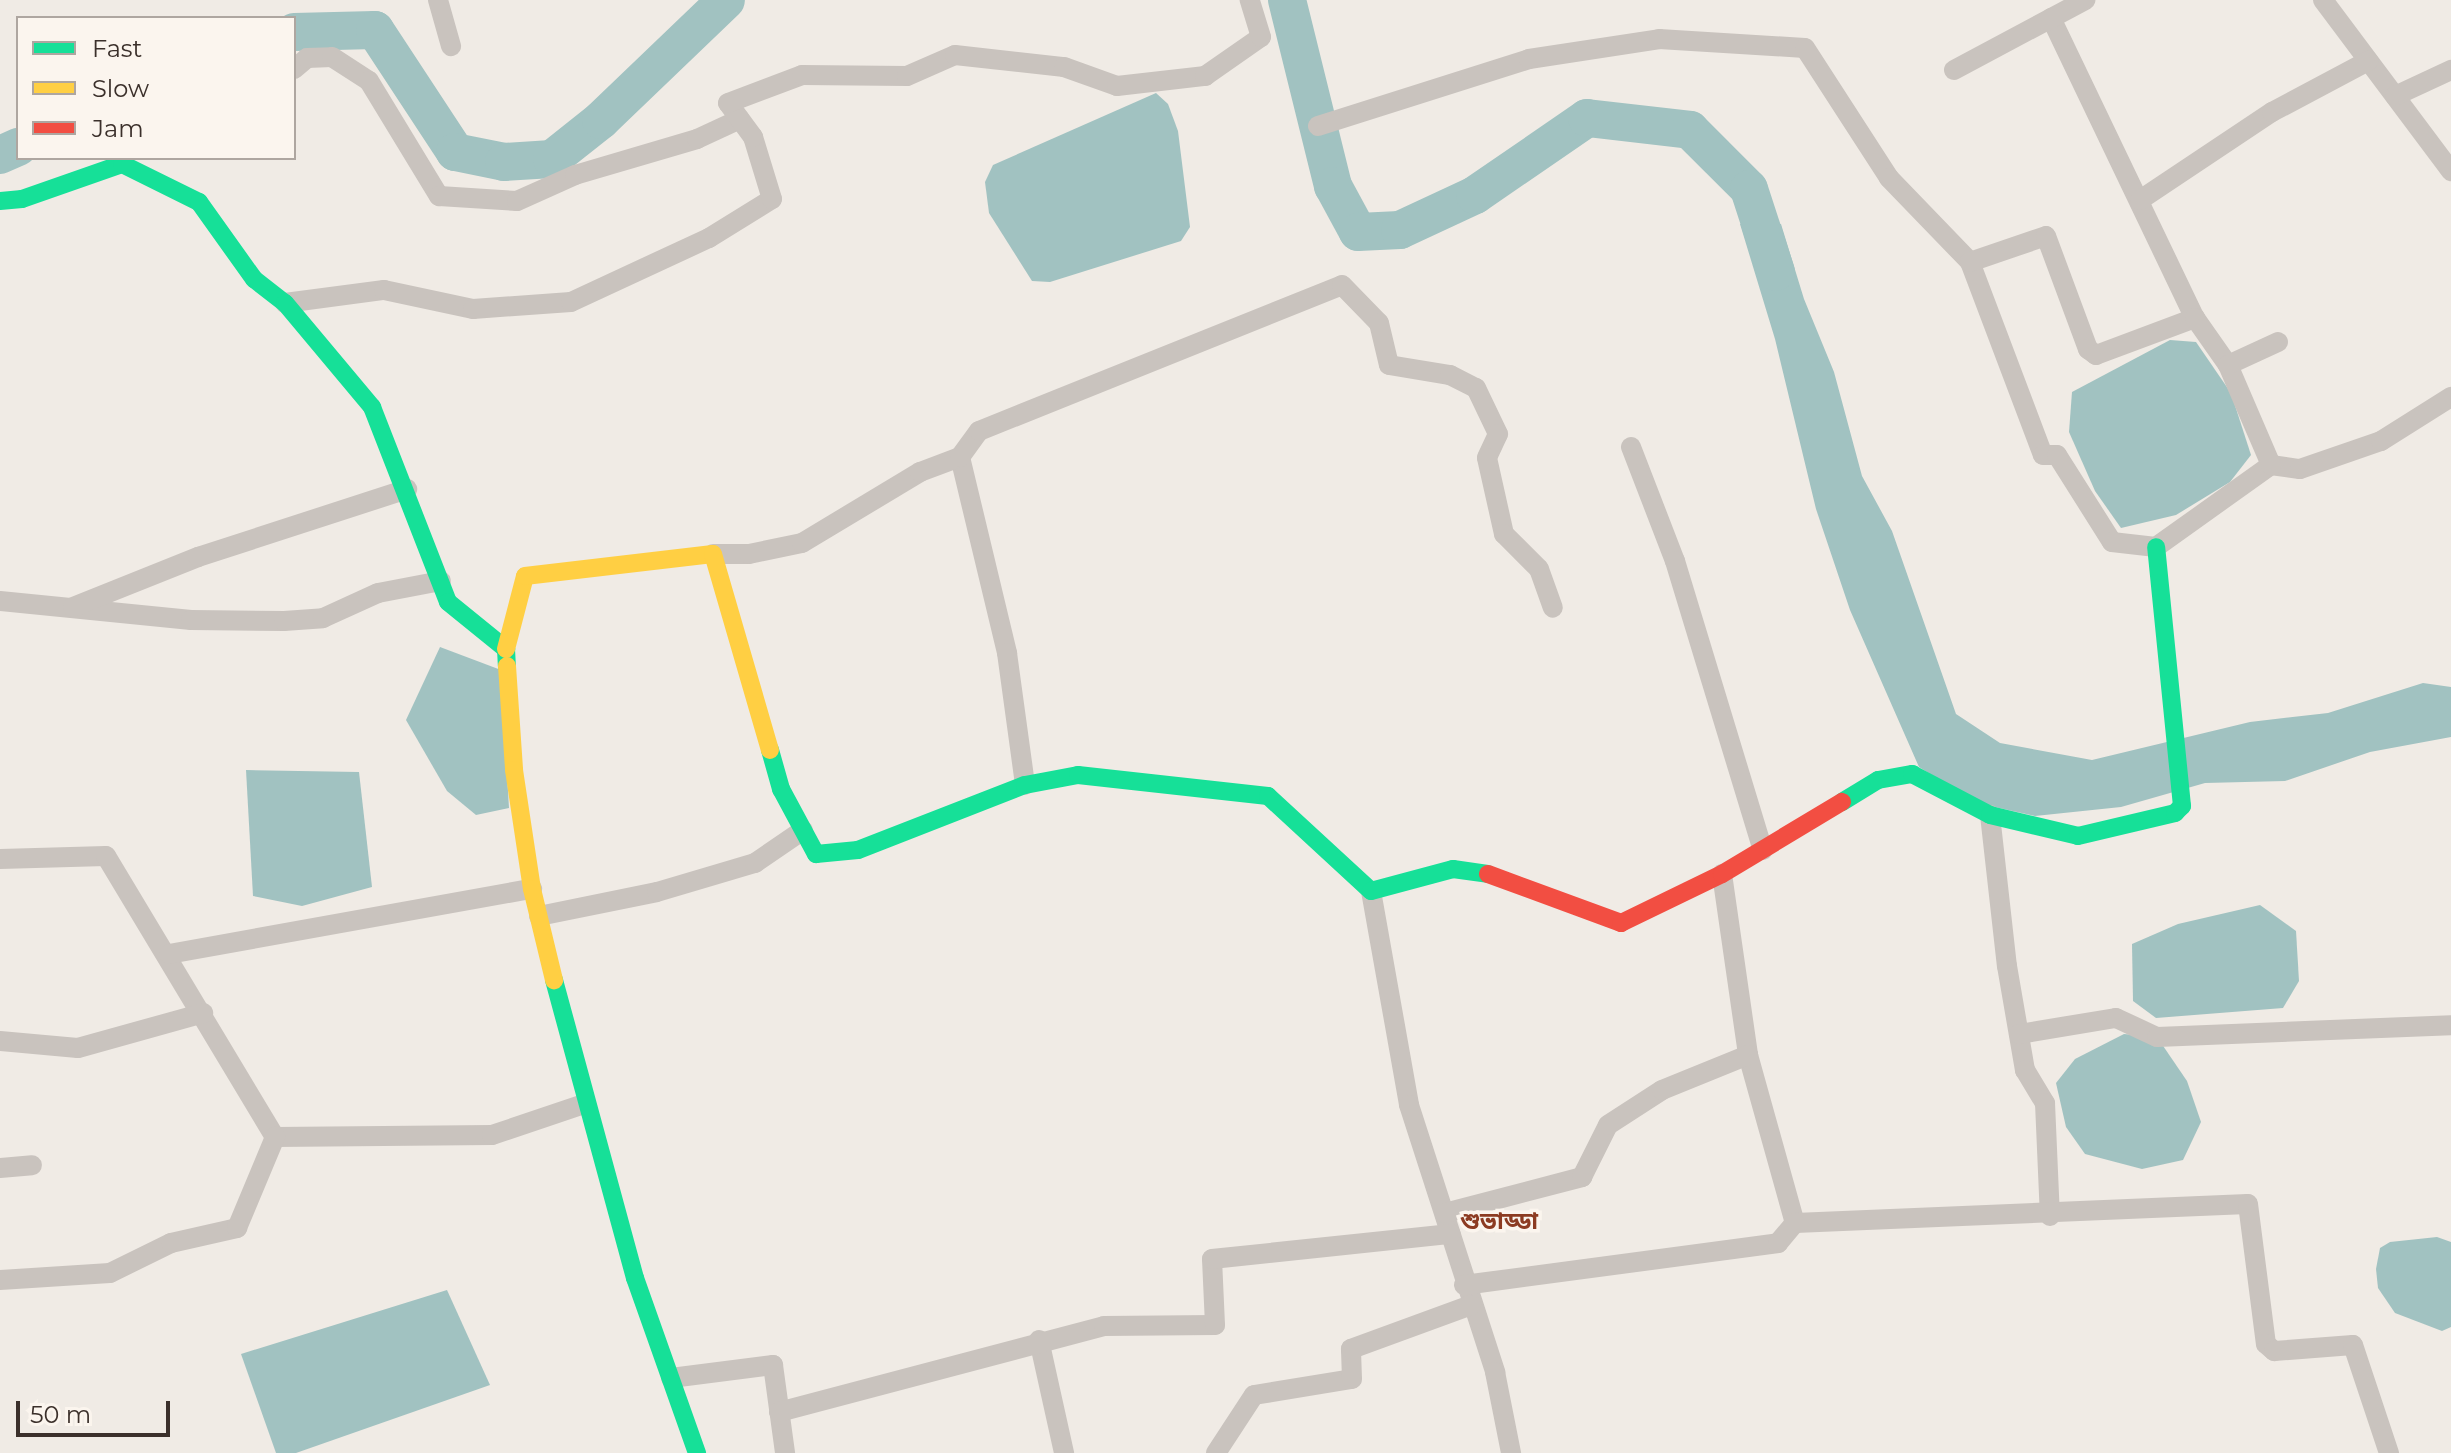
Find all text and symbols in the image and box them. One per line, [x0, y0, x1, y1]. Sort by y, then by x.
legend [16, 16, 296, 160]
text: Fast [92, 34, 142, 63]
text: Slow [92, 74, 149, 103]
text: Jam [92, 114, 144, 143]
district label: শুভাড্ডা [1460, 1207, 1538, 1235]
scale bar [20, 1385, 174, 1435]
text: 50 m [30, 1400, 91, 1429]

